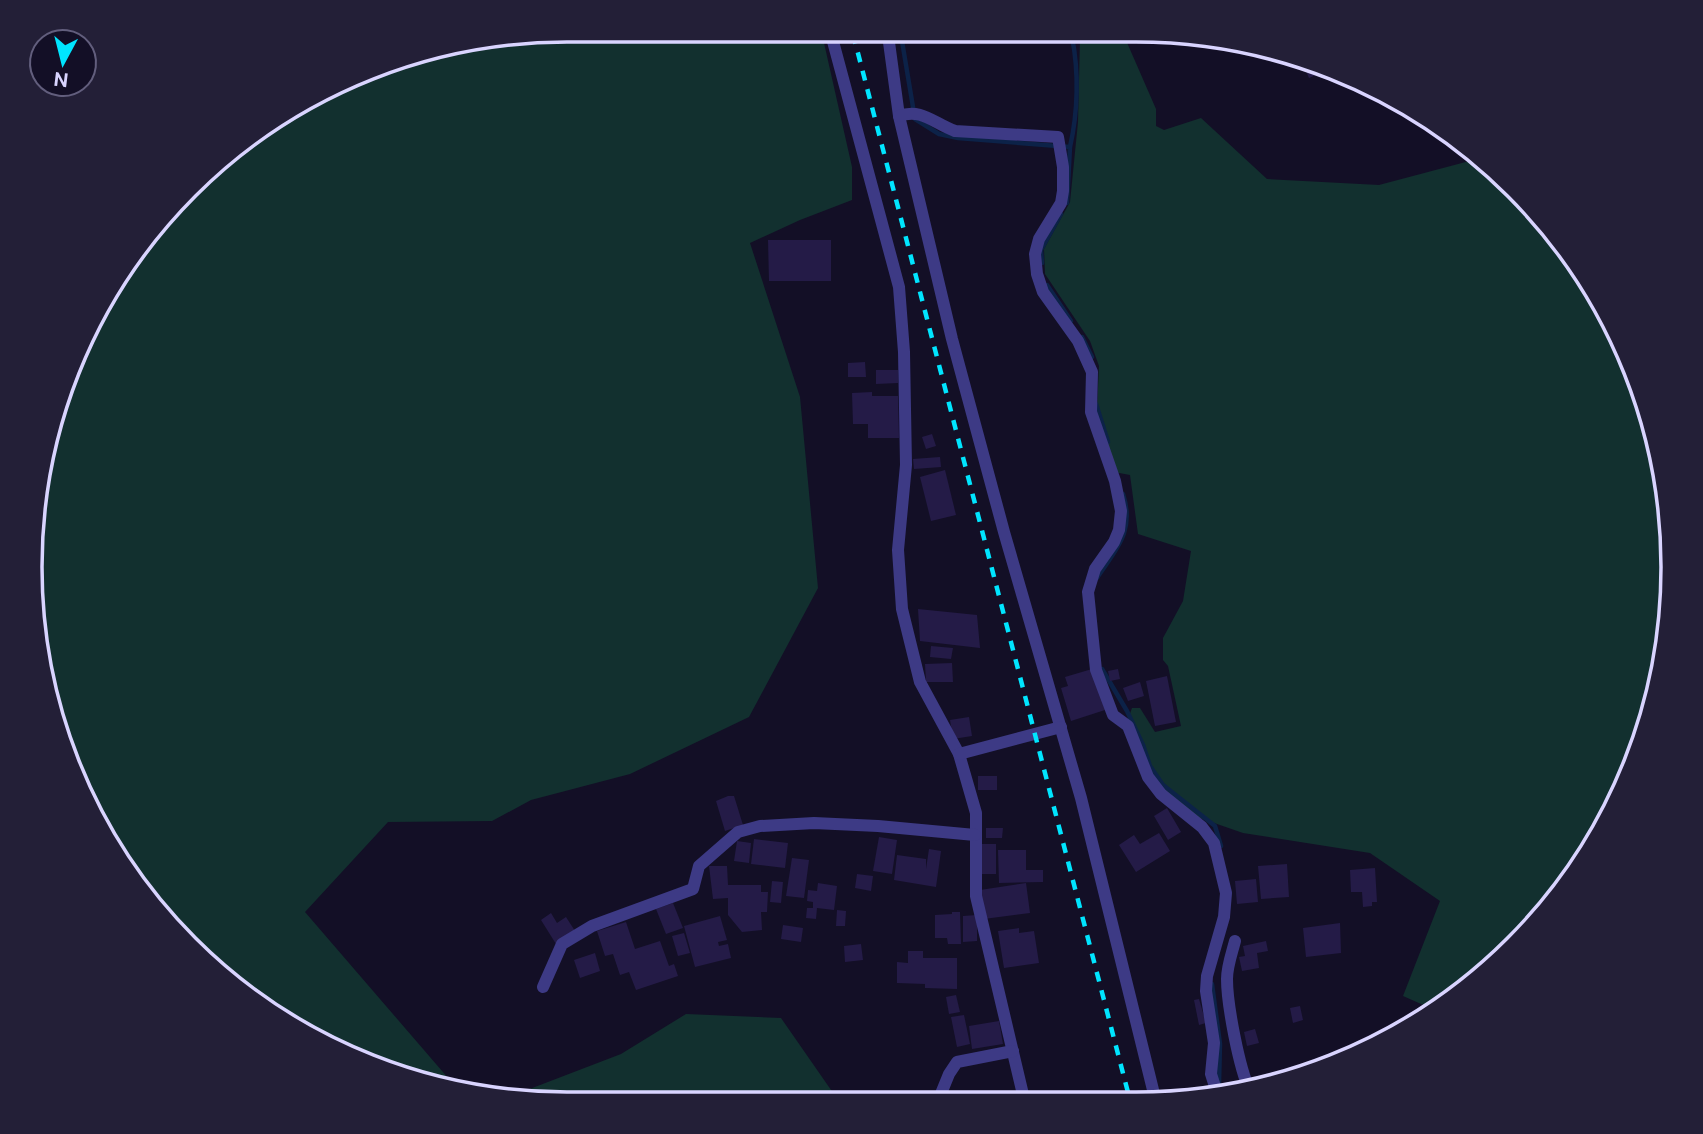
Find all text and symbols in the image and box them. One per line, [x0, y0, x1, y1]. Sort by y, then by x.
north arrow [28, 28, 98, 98]
text: N [52, 68, 70, 92]

